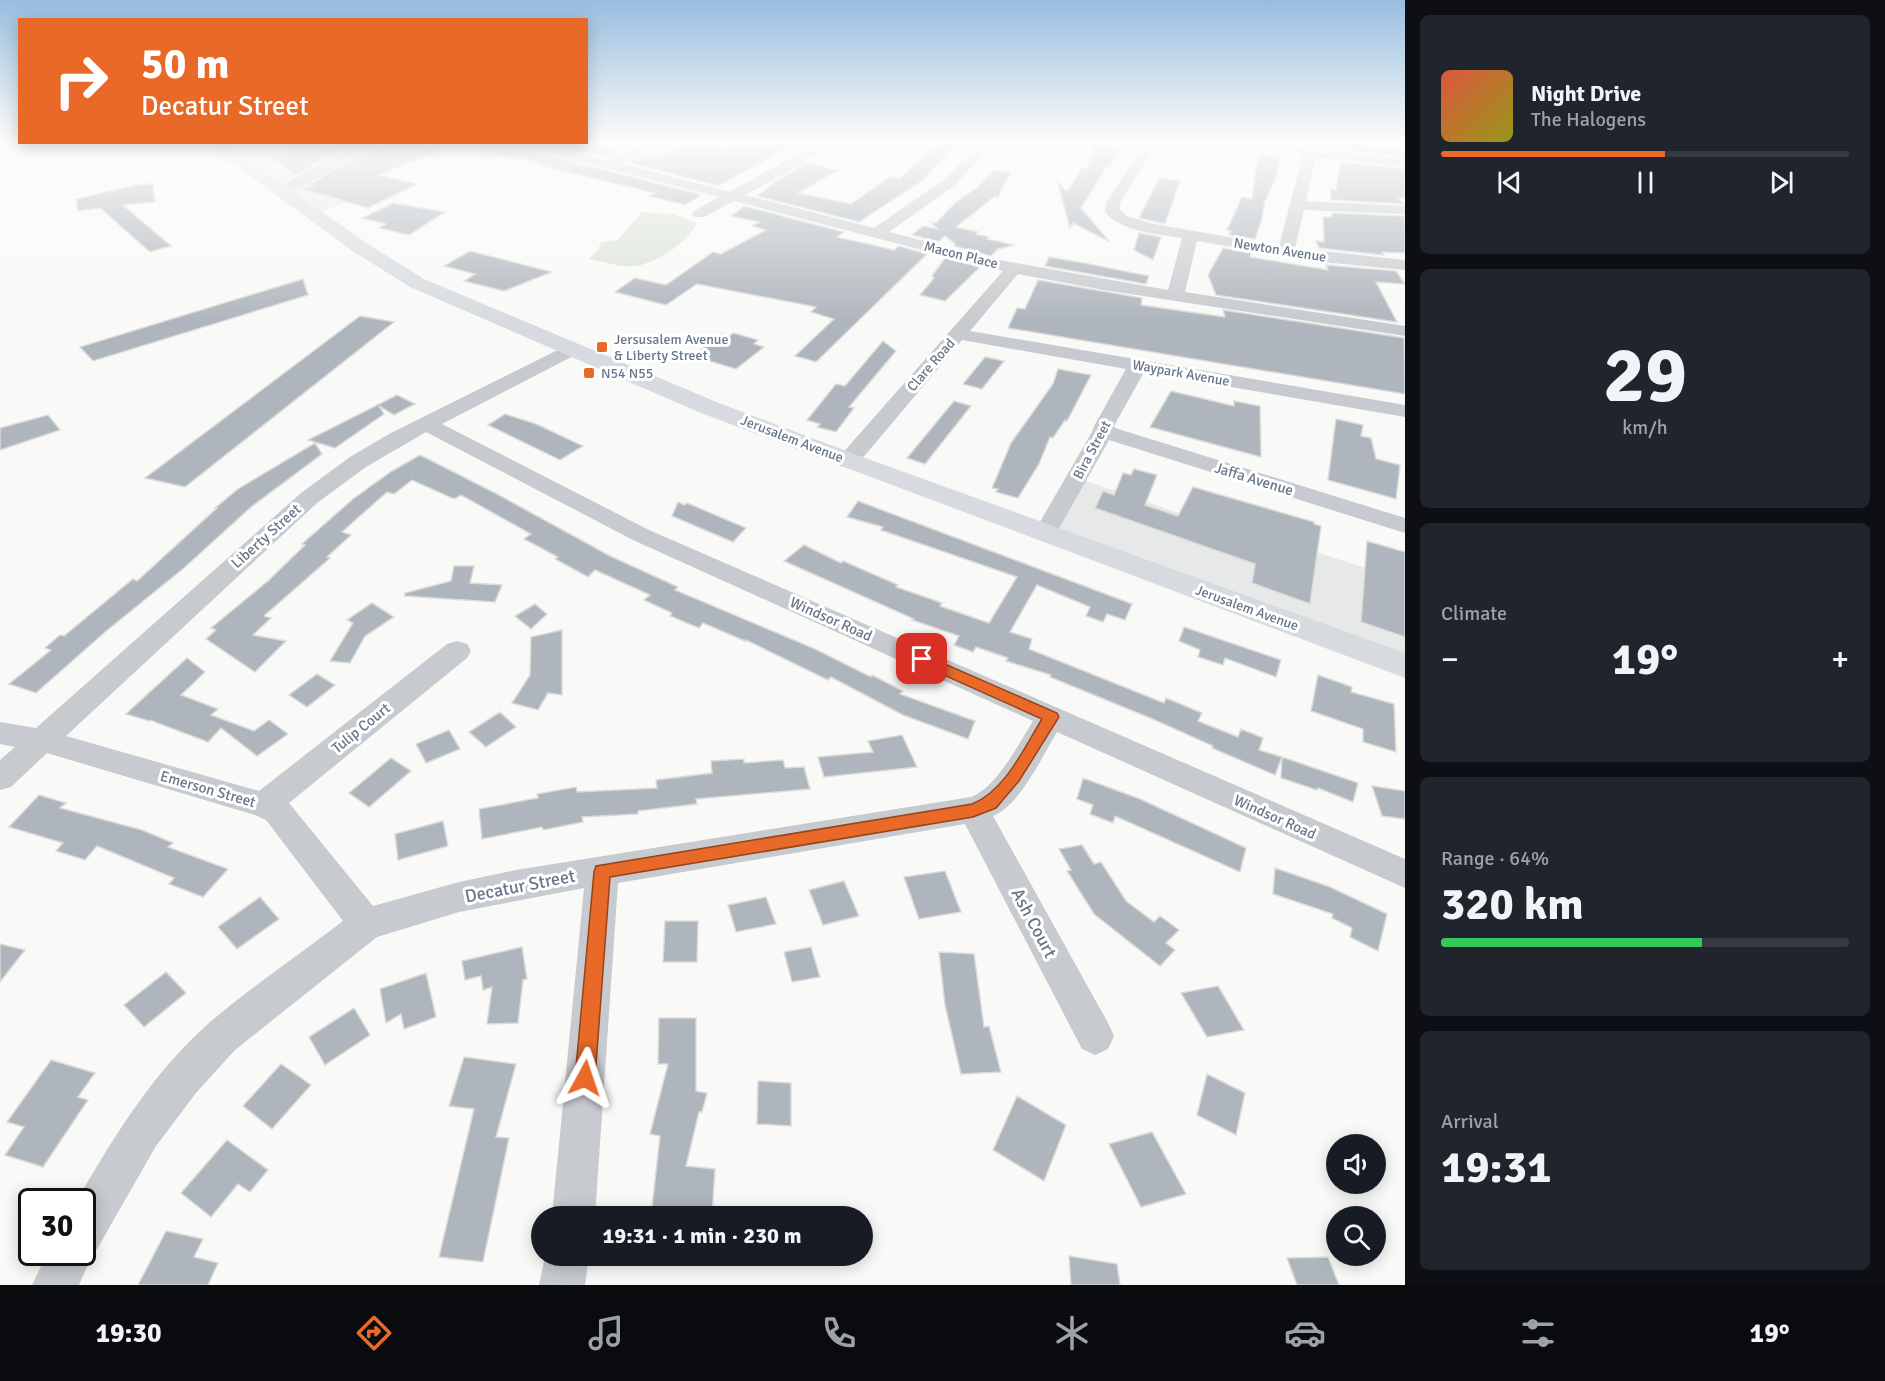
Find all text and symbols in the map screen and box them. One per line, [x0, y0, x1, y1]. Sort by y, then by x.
text: 50 m [141, 39, 230, 90]
icon: right [42, 42, 120, 120]
text: Night Drive [1531, 80, 1641, 107]
text: Decatur Street [141, 90, 309, 123]
text: The Halogens [1531, 107, 1646, 132]
icon: previous [1493, 166, 1526, 199]
icon: pause [1629, 166, 1662, 199]
icon: next [1765, 166, 1798, 199]
street label: Newton Avenue [1233, 234, 1327, 266]
street label: Macon Place [922, 238, 1000, 272]
text: 29 [1603, 328, 1687, 424]
place label: Jersusalem Avenue & Liberty Street [614, 331, 728, 364]
street label: Clare Road [903, 335, 959, 395]
marker: Jersusalem Avenue & Liberty Street [595, 340, 609, 354]
street label: Waypark Avenue [1131, 356, 1231, 390]
place label: N54 N55 [601, 365, 653, 382]
marker: N54 N55 [582, 366, 596, 380]
street label: Jerusalem Avenue [738, 412, 846, 466]
text: km/h [1622, 415, 1668, 440]
street label: Bira Street [1069, 418, 1115, 482]
street label: Jaffa Avenue [1212, 458, 1296, 500]
street label: Liberty Street [227, 500, 305, 572]
street label: Jerusalem Avenue [1193, 581, 1301, 635]
street label: Windsor Road [787, 593, 875, 645]
text: Climate [1441, 601, 1507, 626]
text: 19° [1612, 632, 1678, 687]
pin [896, 633, 947, 684]
text: − [1441, 639, 1459, 680]
text: + [1831, 639, 1849, 680]
icon: arrive [905, 642, 938, 675]
street label: Tulip Court [328, 699, 394, 757]
street label: Emerson Street [158, 767, 258, 811]
street label: Windsor Road [1231, 791, 1319, 843]
text: Range · 64% [1441, 846, 1549, 871]
street label: Decatur Street [463, 865, 577, 907]
text: 320 km [1441, 877, 1584, 932]
street label: Ash Court [1006, 884, 1062, 962]
position arrow [553, 1046, 617, 1110]
text: Arrival [1441, 1109, 1499, 1134]
map controls [1326, 1134, 1386, 1266]
button: sound [1326, 1134, 1386, 1194]
text: 19:31 [1441, 1140, 1551, 1195]
speed limit sign: 30 [18, 1188, 96, 1266]
button: search [1326, 1206, 1386, 1266]
text: 19:31 · 1 min · 230 m [602, 1222, 802, 1249]
icon: directions [353, 1312, 395, 1354]
icon: music [585, 1312, 627, 1354]
icon: phone [818, 1312, 860, 1354]
icon: climate [1051, 1312, 1093, 1354]
icon: car [1284, 1312, 1326, 1354]
icon: filters [1517, 1312, 1559, 1354]
text: 19:30 [95, 1317, 162, 1350]
text: 19° [1750, 1317, 1790, 1350]

